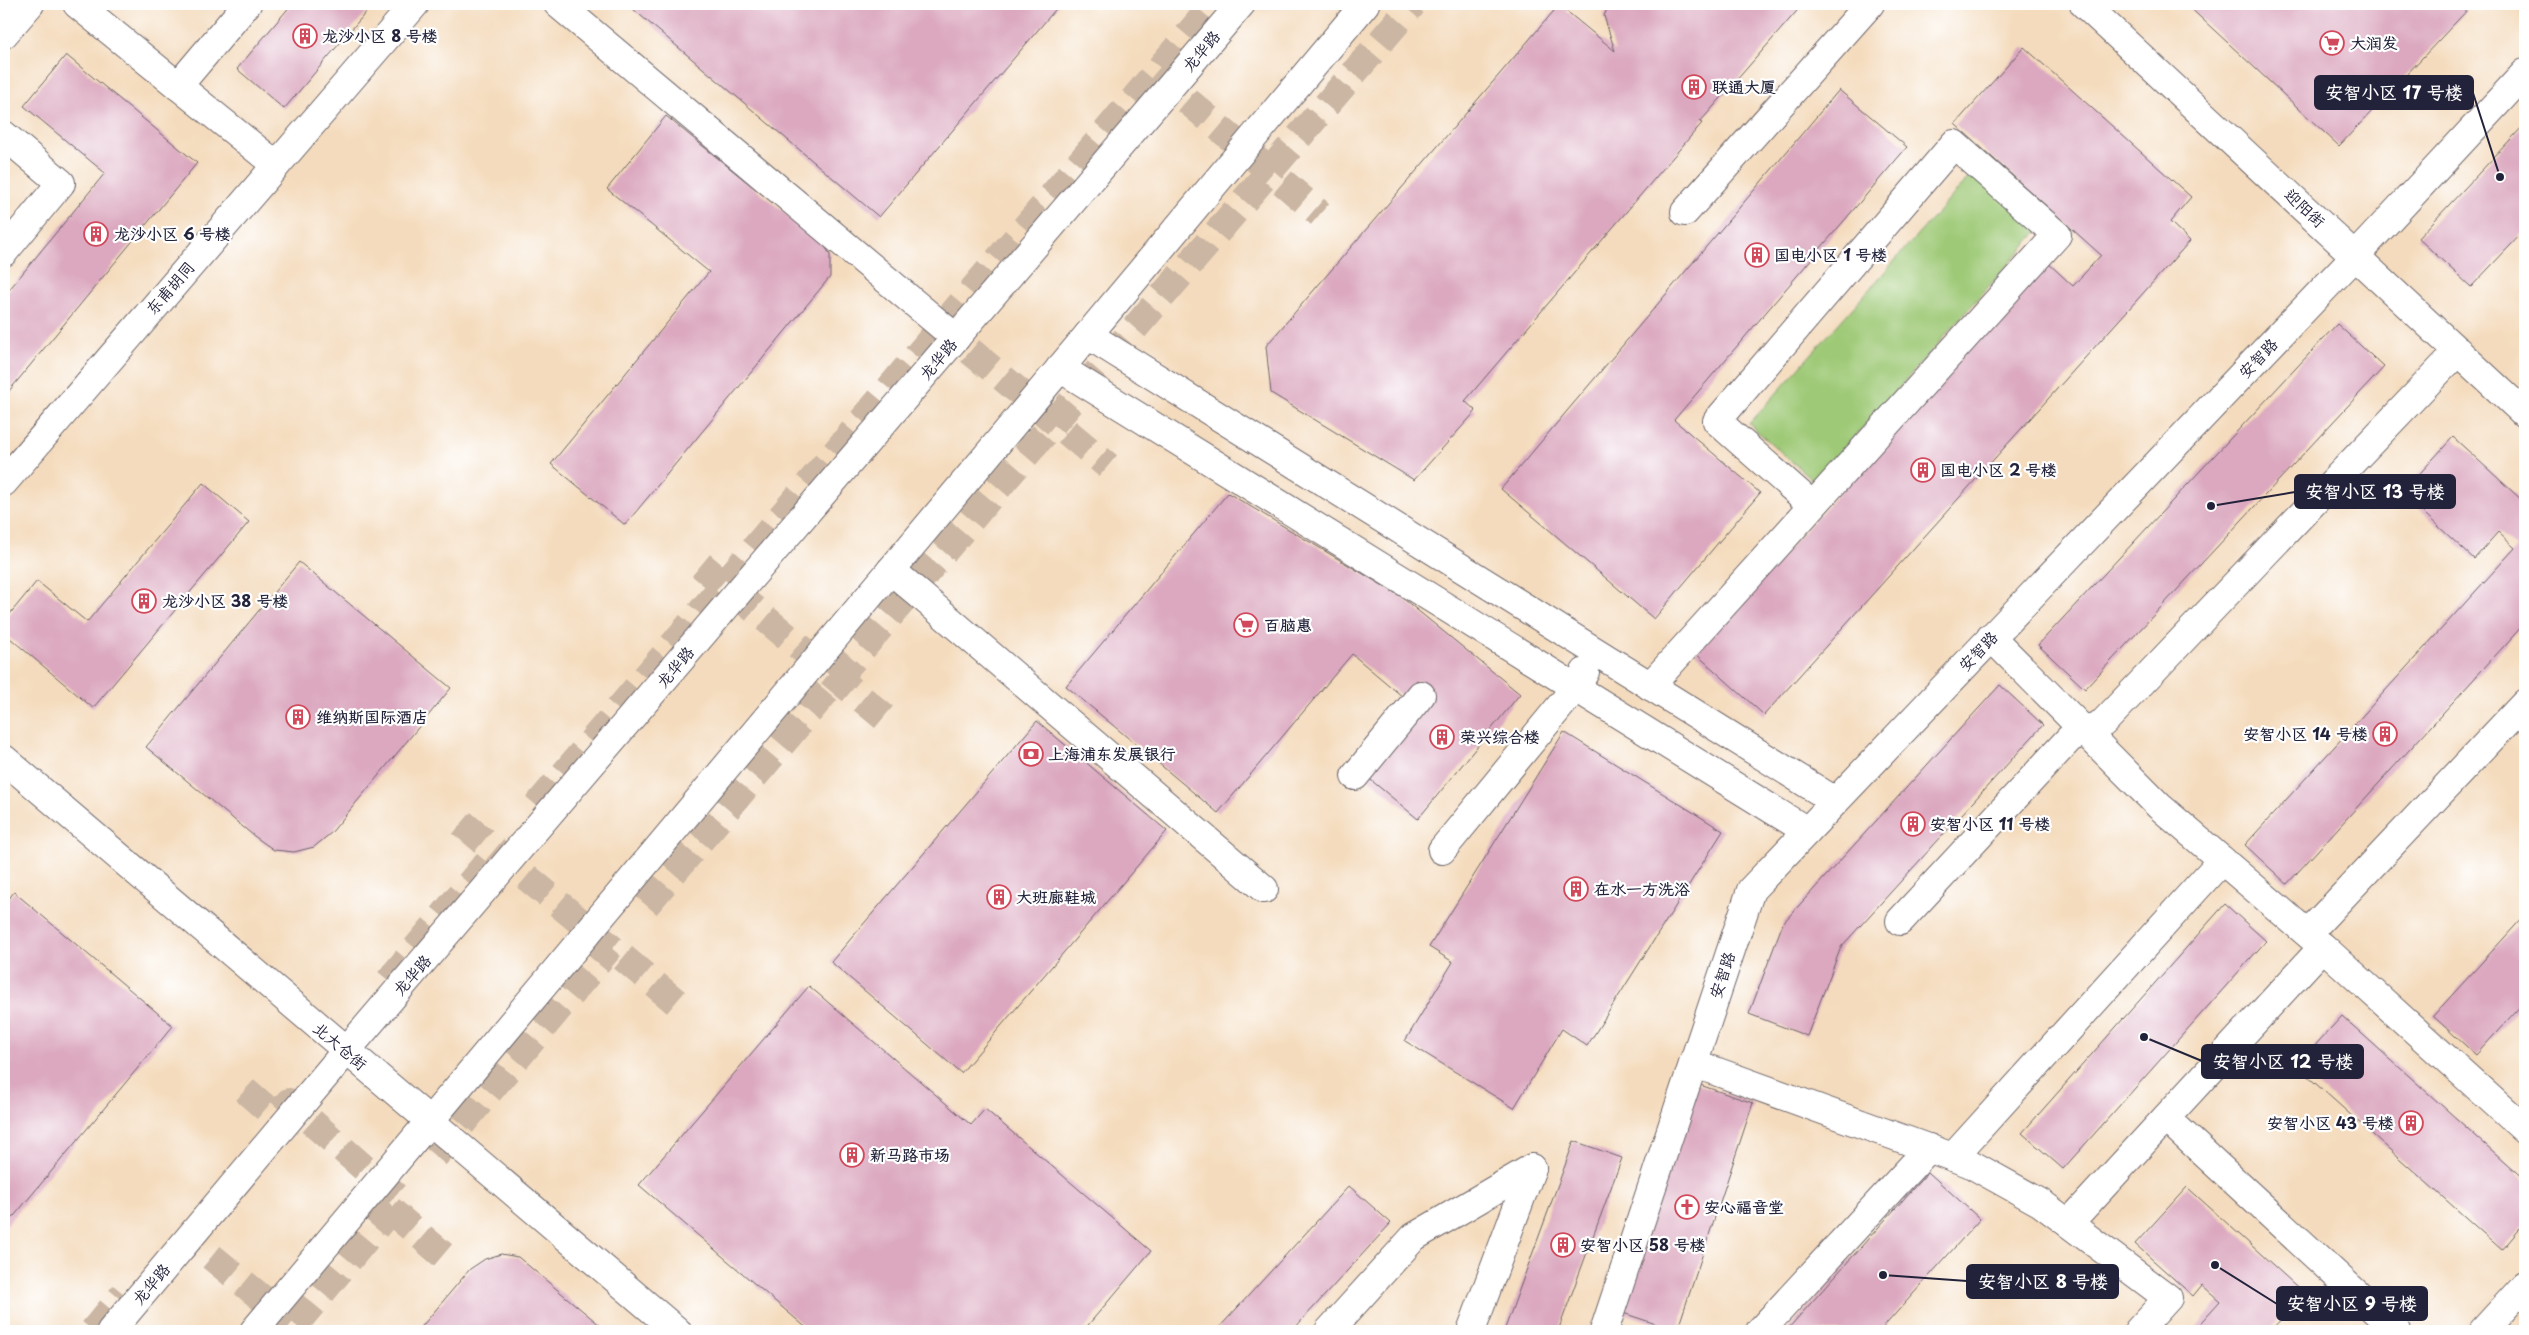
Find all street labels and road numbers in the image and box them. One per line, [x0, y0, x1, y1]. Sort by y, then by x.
street label: 龙华路 [1176, 24, 1225, 76]
street label: 迎阳街 [2280, 182, 2331, 232]
street label: 东甫胡同 [139, 255, 199, 319]
street label: 龙华路 [913, 332, 962, 384]
street label: 安智路 [2232, 332, 2283, 383]
street label: 安智路 [1952, 625, 2003, 676]
street label: 龙华路 [650, 640, 699, 692]
street label: 龙华路 [386, 948, 436, 1000]
street label: 安智路 [1702, 948, 1740, 1001]
street label: 北大仓街 [308, 1015, 373, 1075]
street label: 龙华路 [126, 1257, 175, 1309]

